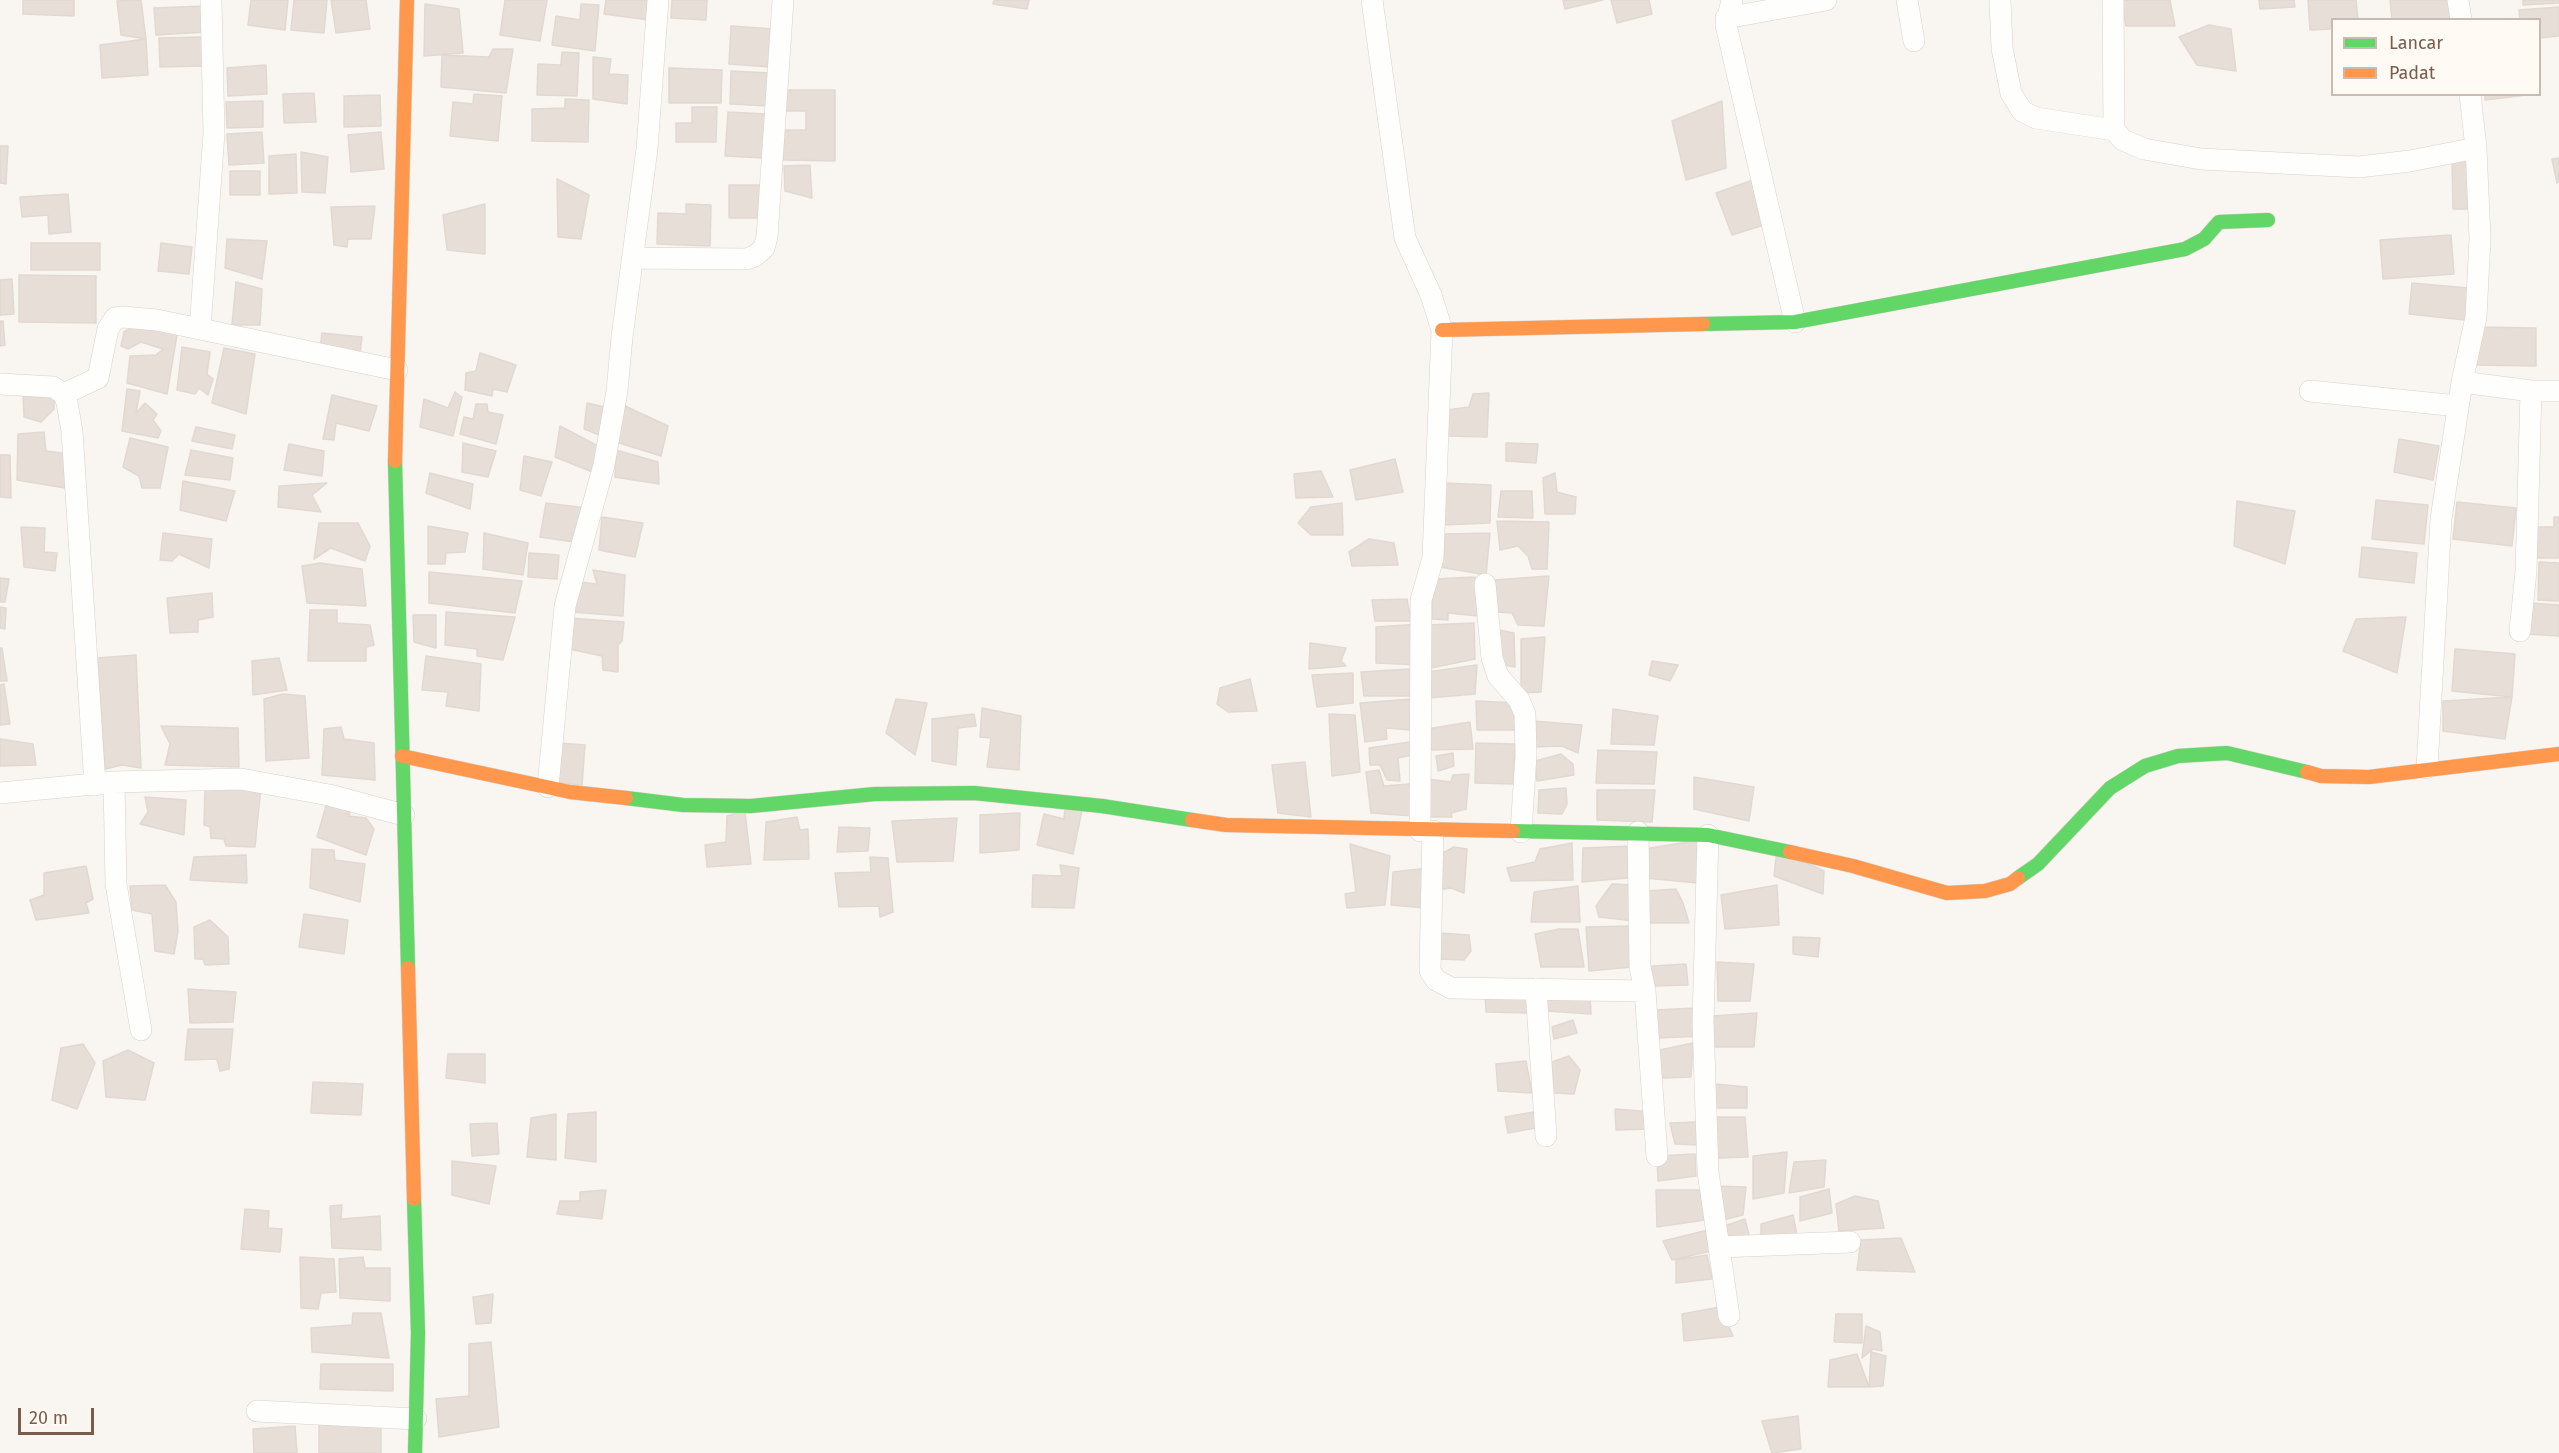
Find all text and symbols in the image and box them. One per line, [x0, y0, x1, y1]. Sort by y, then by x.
legend [2331, 18, 2541, 96]
text: Lancar [2389, 32, 2443, 54]
text: Padat [2389, 62, 2435, 84]
scale bar [21, 1396, 98, 1434]
text: 20 m [29, 1407, 68, 1429]

